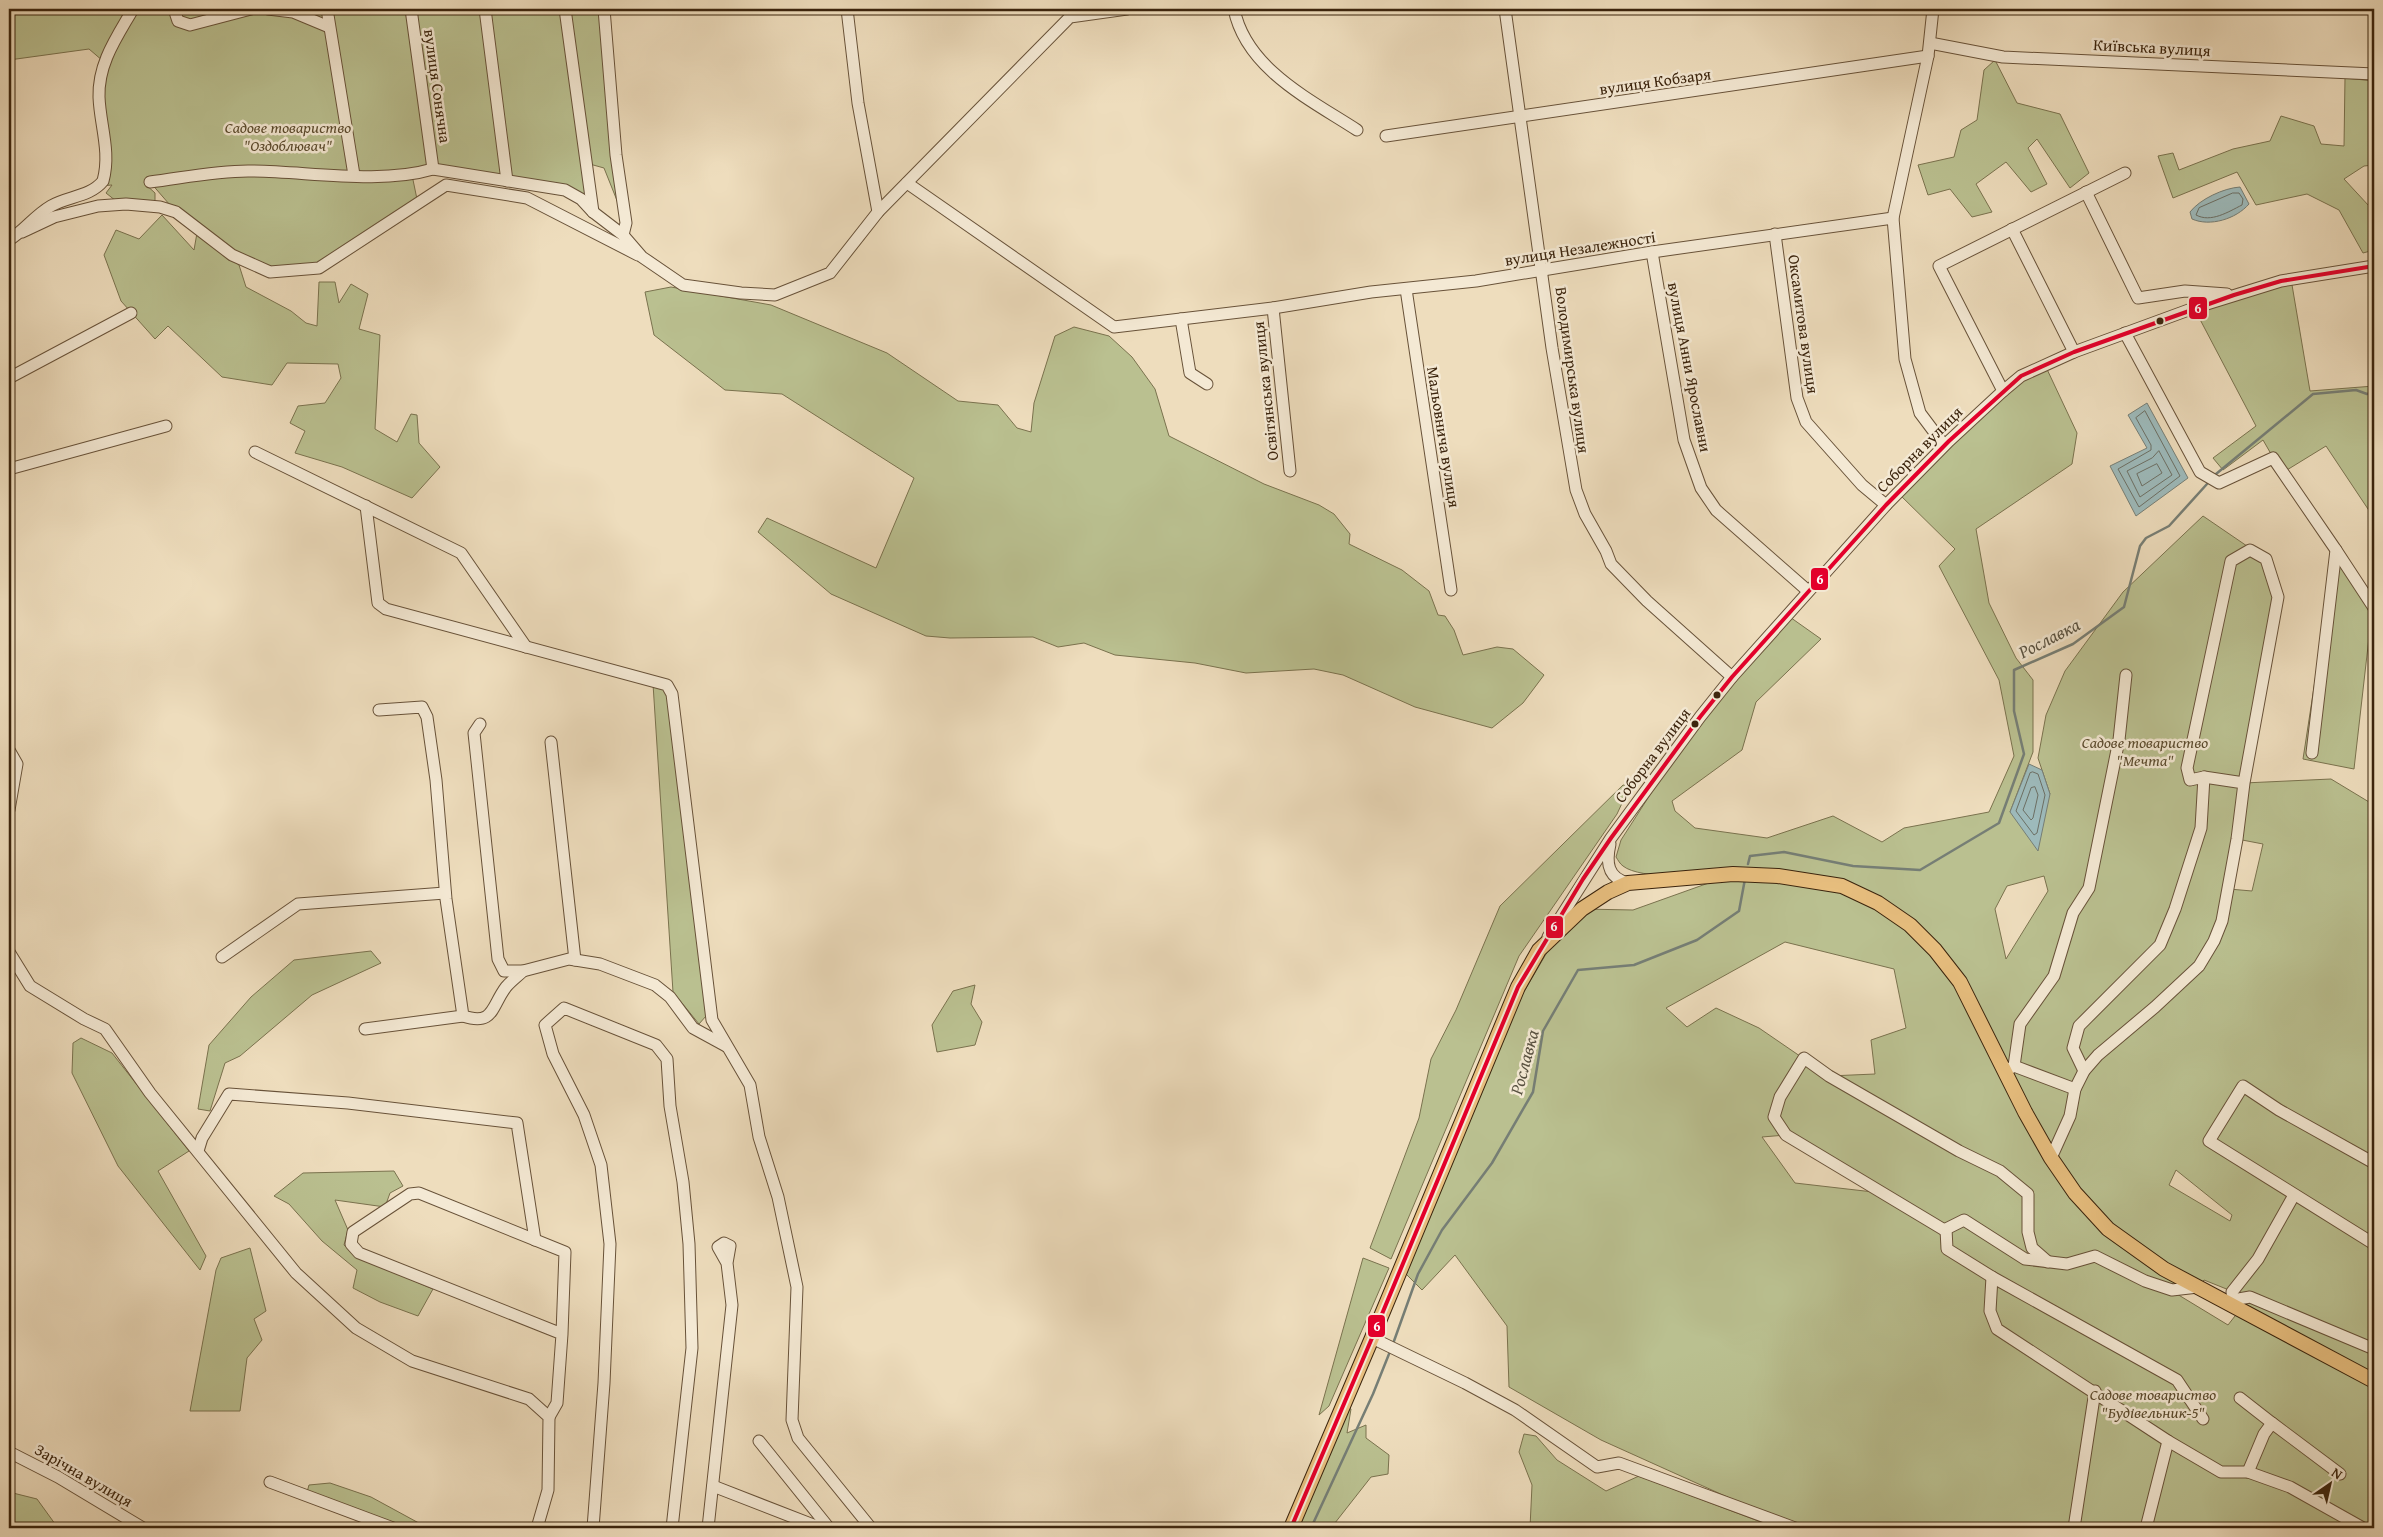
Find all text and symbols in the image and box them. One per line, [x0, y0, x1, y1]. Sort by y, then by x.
street label: вулиця Сонячна [418, 28, 458, 145]
street label: Київська вулиця [2093, 32, 2211, 62]
street label: вулиця Кобзаря [1598, 61, 1712, 101]
park label: Садове товариство "Оздоблювач" [225, 115, 351, 157]
street label: вулиця Незалежності [1503, 224, 1658, 272]
street label: Оксамитова вулиця [1782, 253, 1826, 395]
street label: вулиця Анни Ярославни [1662, 280, 1718, 454]
street label: Володимирська вулиця [1549, 285, 1597, 455]
line badge: 6 [2188, 296, 2208, 320]
text: 6 [2194, 298, 2202, 318]
unlabelled marker [2155, 316, 2165, 326]
street label: Освітянська вулиця [1246, 320, 1284, 462]
street label: Мальовнича вулиця [1421, 365, 1467, 509]
street label: Соборна вулиця [1870, 400, 1968, 498]
line badge: 6 [1810, 567, 1829, 591]
text: 6 [1816, 569, 1824, 589]
water label: Рославка [2012, 611, 2085, 666]
unlabelled marker [1712, 690, 1722, 700]
street label: Соборна вулиця [1608, 702, 1696, 808]
unlabelled marker [1690, 719, 1700, 729]
park label: Садове товариство "Мечта" [2082, 730, 2208, 772]
line badge: 6 [1545, 915, 1564, 939]
text: 6 [1550, 916, 1558, 936]
water label: Рославка [1502, 1026, 1546, 1098]
line badge: 6 [1367, 1314, 1386, 1338]
text: 6 [1373, 1316, 1381, 1336]
park label: Садове товариство "Будівельник-5" [2090, 1382, 2216, 1424]
street label: Зарічна вулиця [31, 1437, 137, 1513]
north arrow [2306, 1460, 2356, 1510]
text: N [2328, 1462, 2347, 1484]

